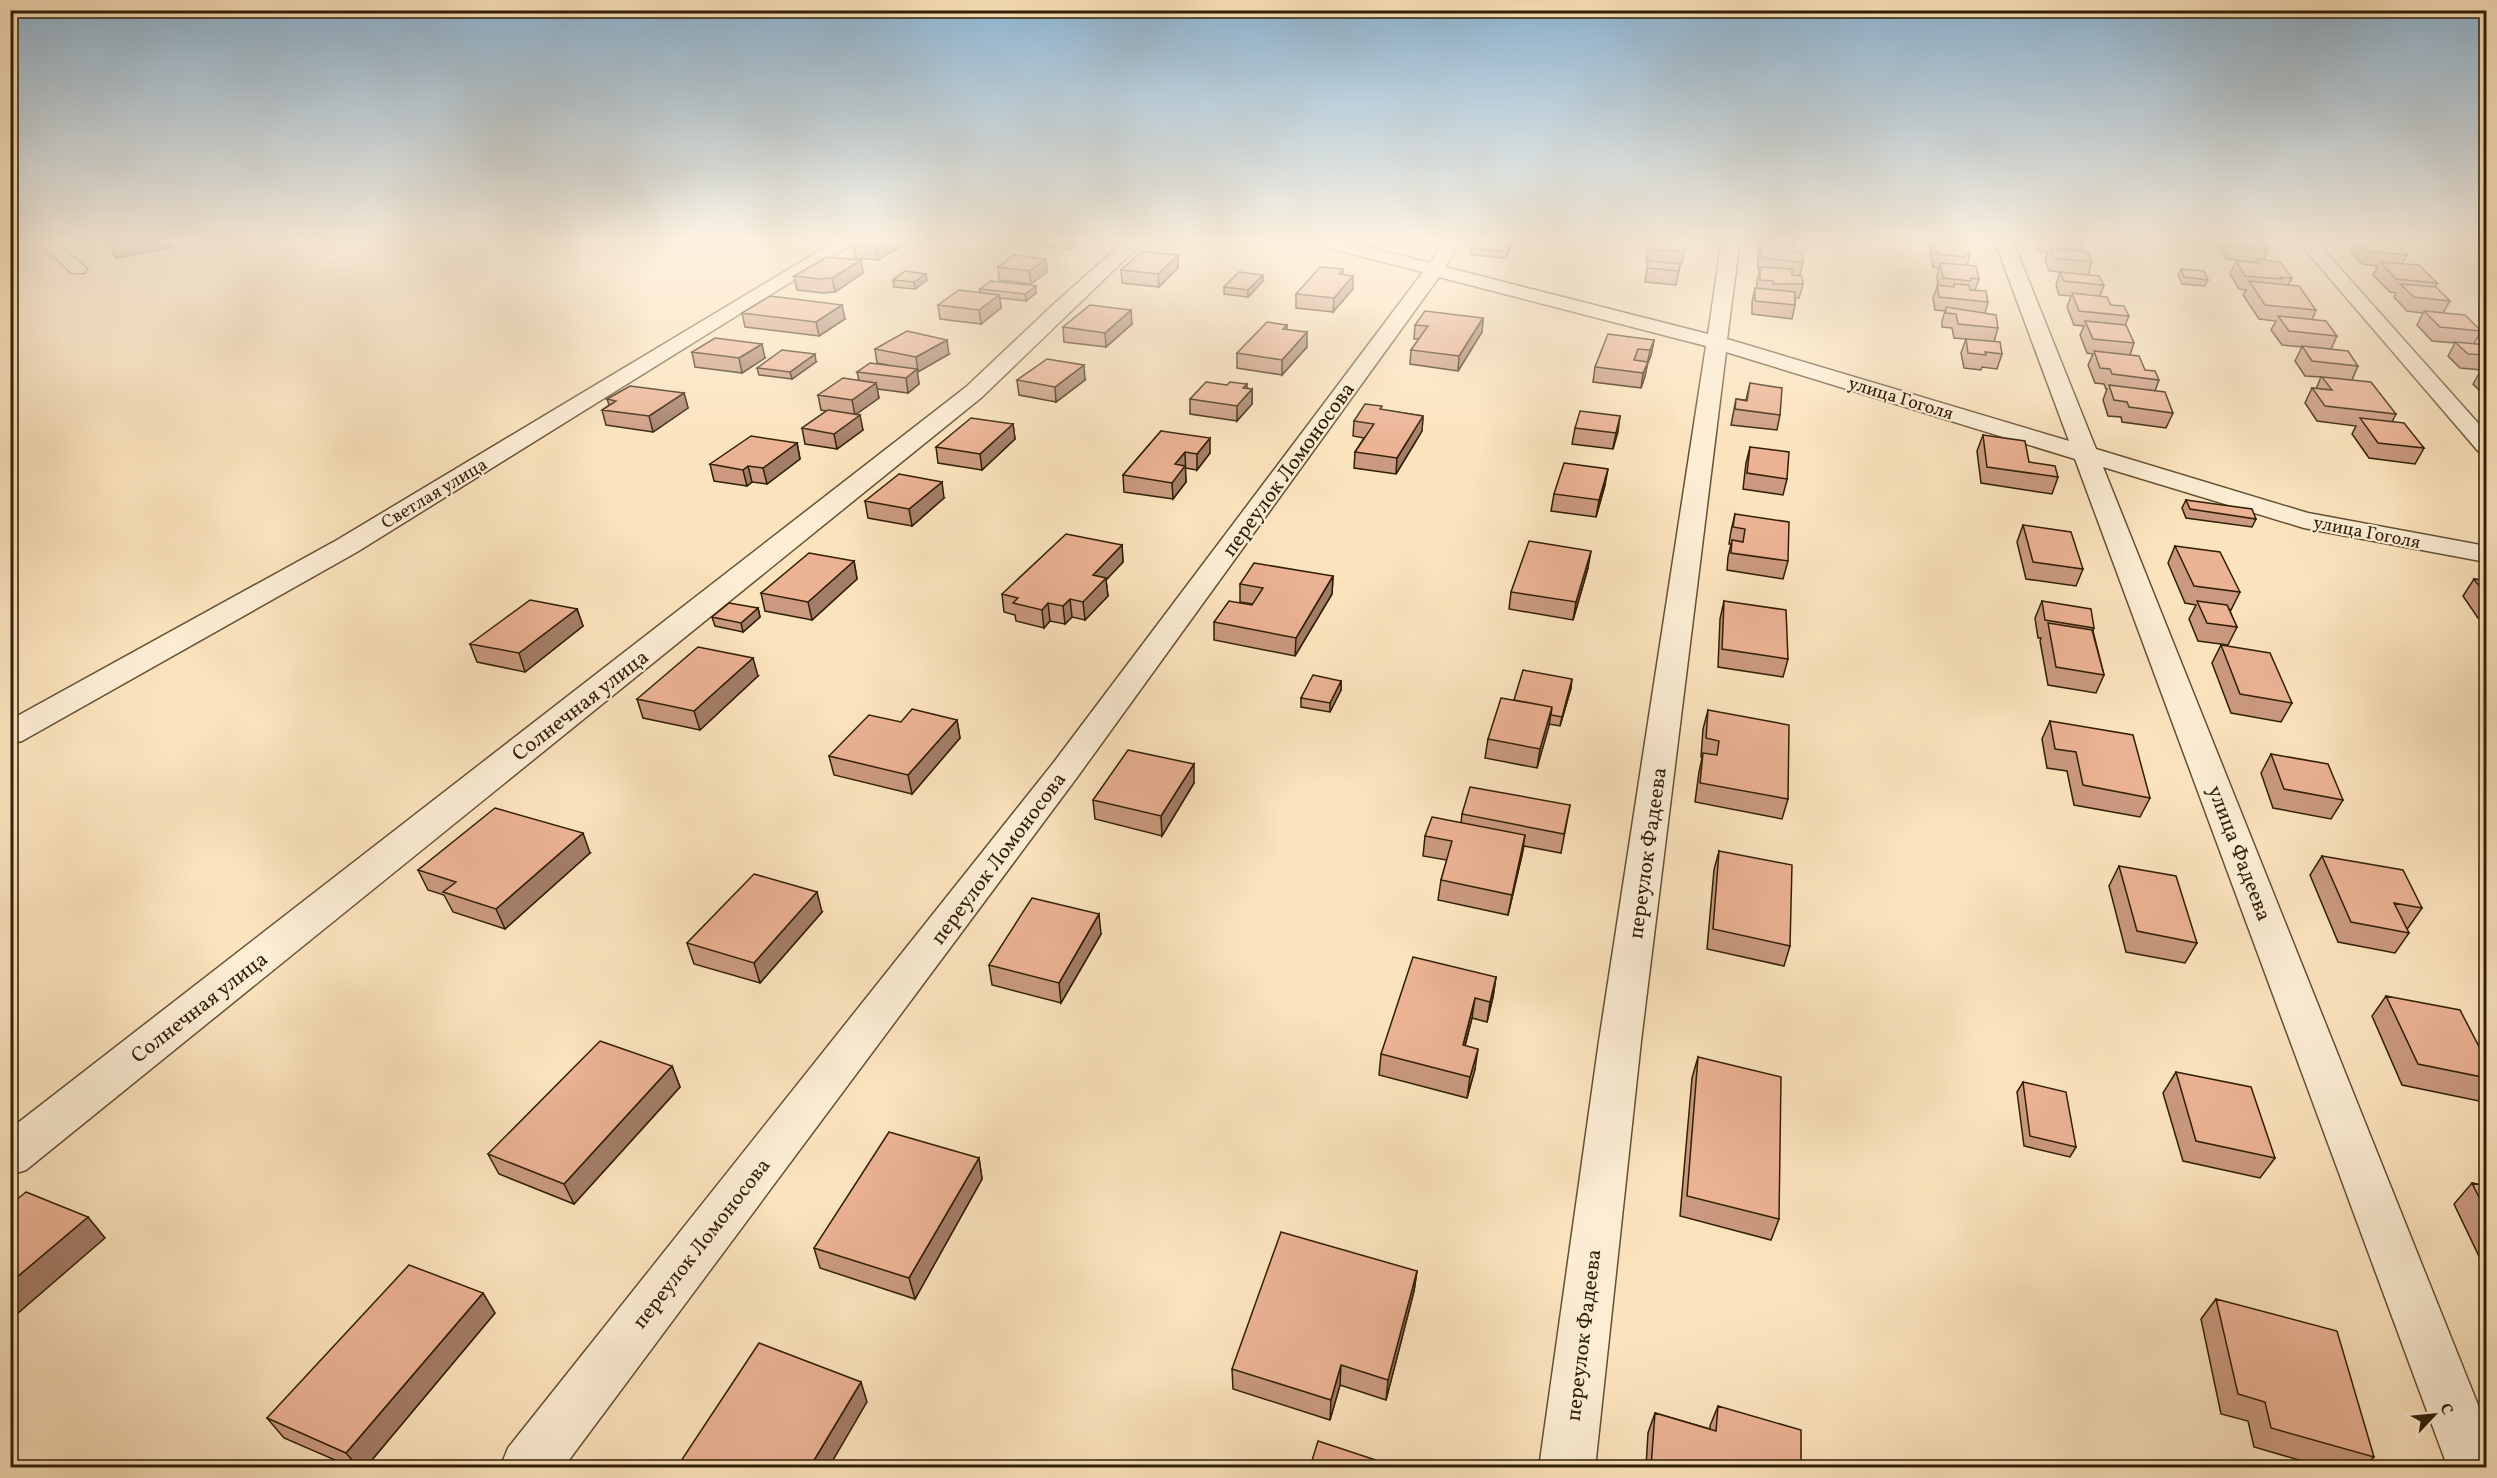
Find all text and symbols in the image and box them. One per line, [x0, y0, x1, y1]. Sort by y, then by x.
street label: улица Гоголя [1845, 372, 1956, 427]
street label: переулок Ломоносова [1216, 377, 1362, 563]
street label: Светлая улица [377, 453, 493, 536]
street label: улица Гоголя [2311, 511, 2422, 556]
street label: Солнечная улица [506, 643, 655, 769]
street label: переулок Фадеева [1622, 766, 1675, 941]
street label: переулок Ломоносова [925, 767, 1074, 951]
street label: улица Фадеева [2199, 782, 2278, 925]
street label: Солнечная улица [125, 945, 274, 1071]
street label: переулок Ломоносова [626, 1153, 778, 1335]
street label: переулок Фадеева [1560, 1248, 1609, 1423]
north arrow [2404, 1385, 2464, 1445]
text: С [2434, 1400, 2458, 1419]

